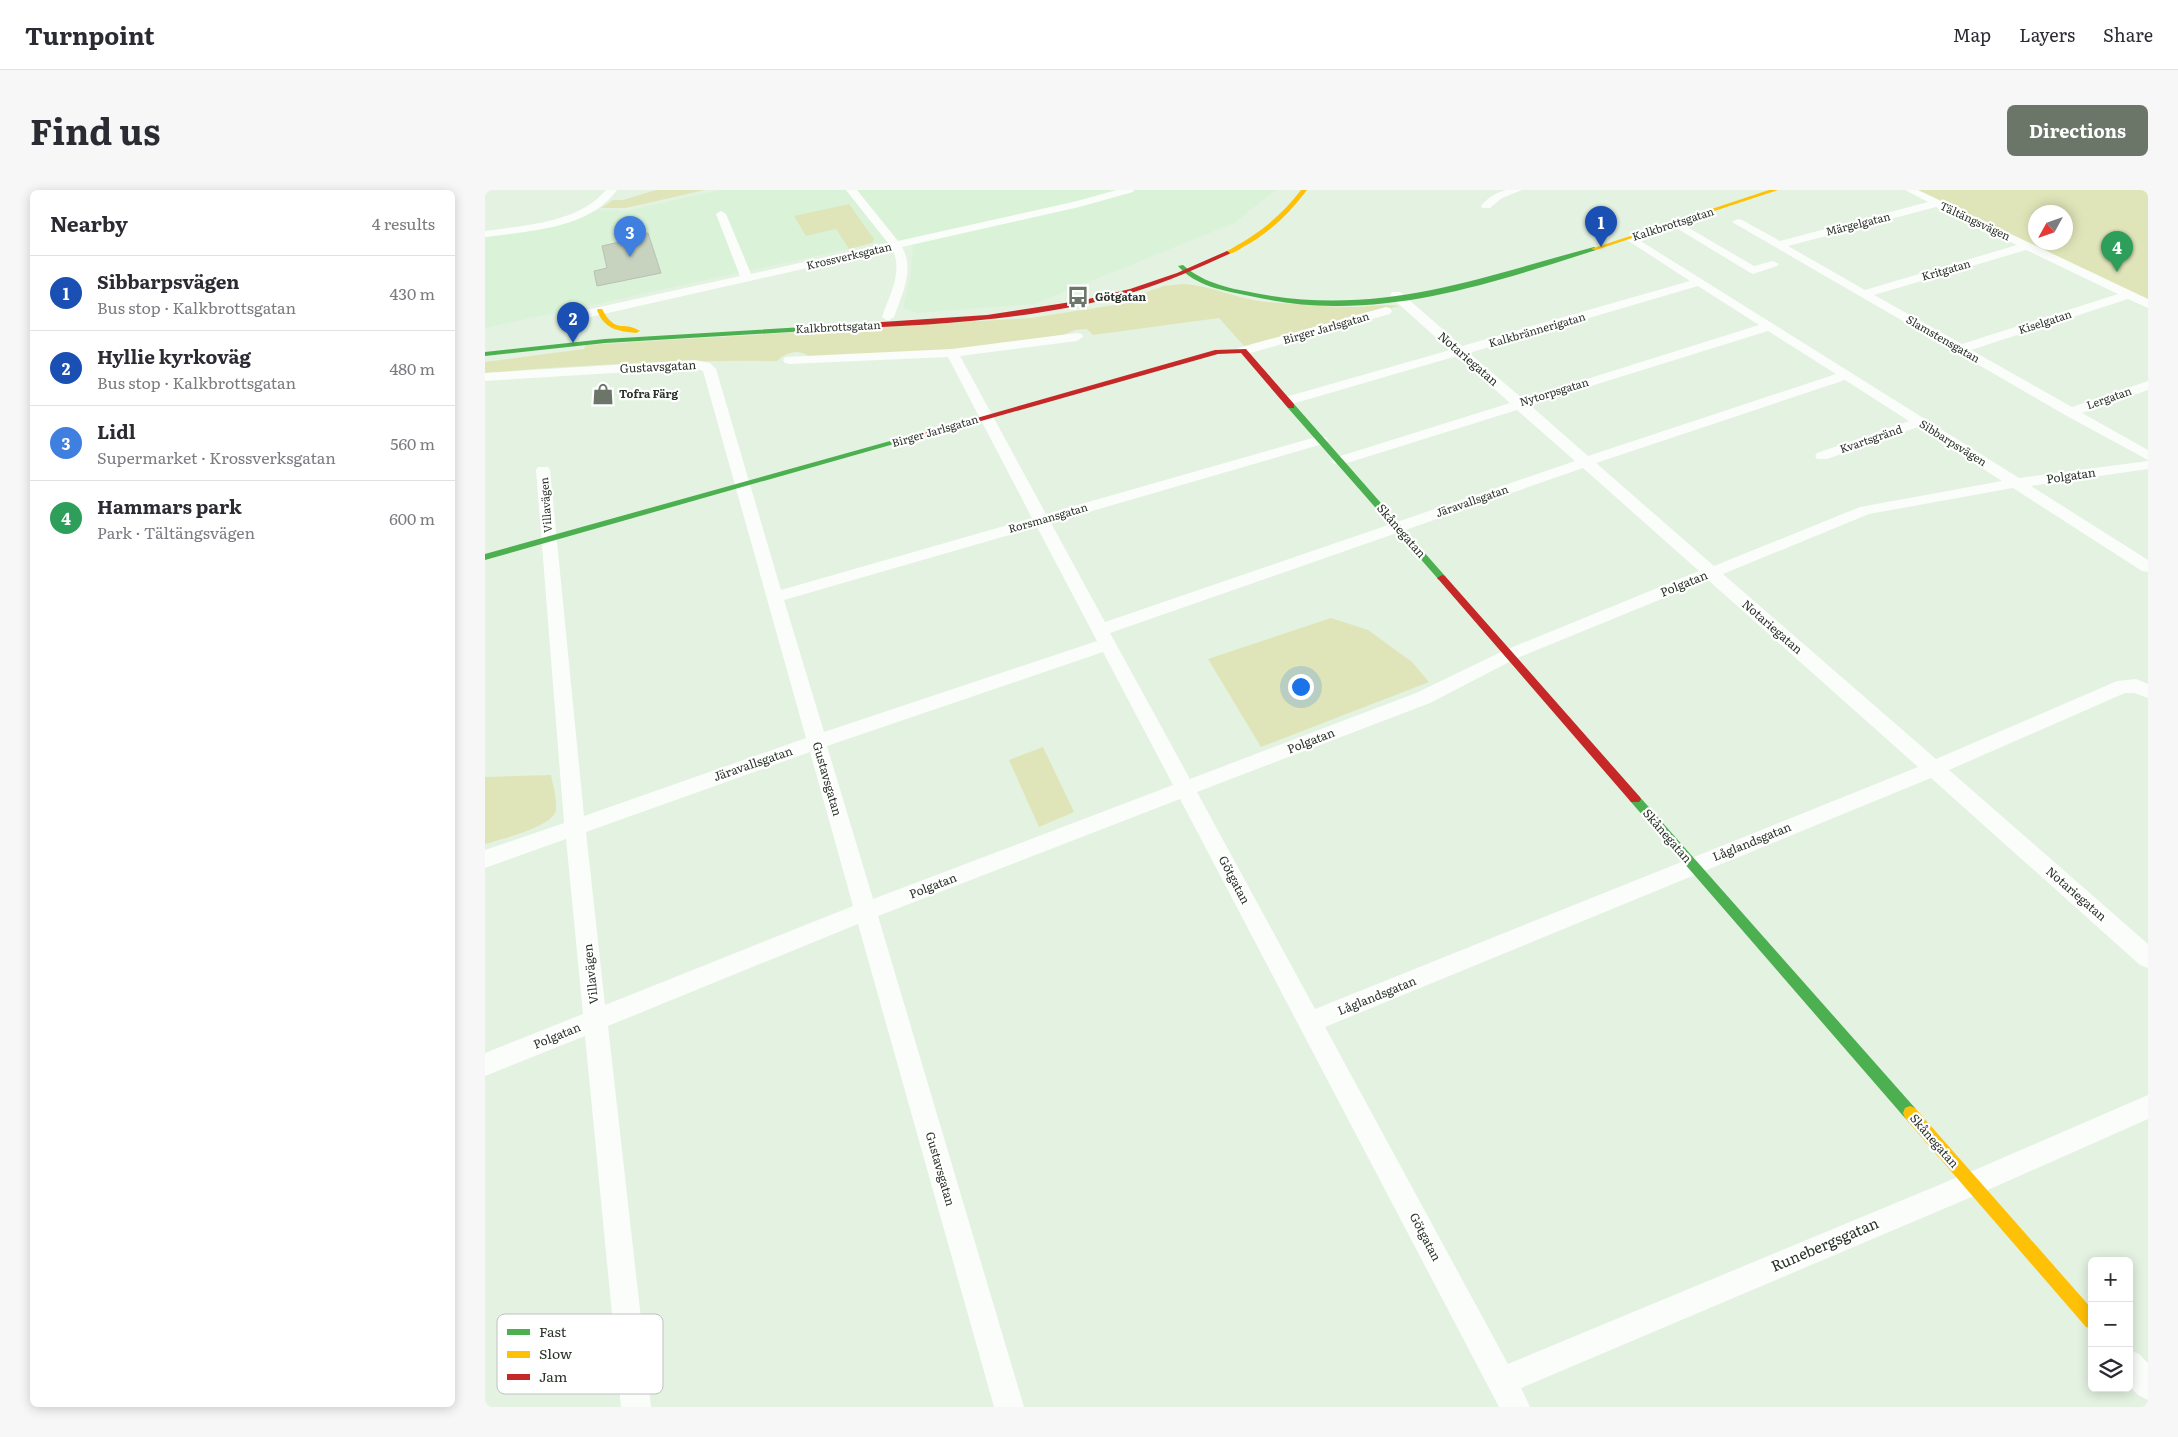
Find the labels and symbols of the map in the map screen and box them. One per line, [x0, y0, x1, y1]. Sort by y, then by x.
street label: Tältängsvägen [1937, 197, 2013, 243]
street label: Kalkbrottsgatan [1630, 202, 1716, 244]
north arrow [2028, 205, 2073, 250]
pin: 1 [1585, 206, 1617, 247]
street label: Märgelgatan [1824, 207, 1892, 239]
pin: 3 [614, 216, 646, 257]
pin: 4 [2101, 231, 2133, 272]
street label: Krossverksgatan [805, 237, 893, 273]
street label: Kritgatan [1919, 254, 1972, 284]
bus stop icon: Götgatan [1065, 284, 1091, 310]
place label: Götgatan [1095, 288, 1147, 304]
pin: 2 [557, 302, 589, 343]
street label: Kiselgatan [2016, 305, 2073, 337]
street label: Birger Jarlsgatan [1281, 307, 1371, 347]
street label: Kalkbrännerigatan [1486, 308, 1587, 351]
street label: Slamstensgatan [1904, 311, 1983, 366]
street label: Kalkbrottsgatan [795, 316, 881, 336]
street label: Notariegatan [1434, 327, 1503, 390]
street label: Gustavsgatan [619, 355, 697, 377]
street label: Nytorpsgatan [1517, 373, 1590, 409]
shop icon: Tofra Färg [590, 381, 616, 407]
street label: Lergatan [2084, 382, 2133, 412]
place label: Tofra Färg [619, 385, 678, 401]
street label: Birger Jarlsgatan [890, 410, 980, 450]
street label: Sibbarpsvägen [1917, 415, 1990, 469]
street label: Kvartsgränd [1837, 420, 1904, 456]
street label: Polgatan [2045, 463, 2097, 487]
street label: Villavägen [535, 477, 555, 533]
street label: Järavallsgatan [1433, 480, 1510, 520]
street label: Rorsmansgatan [1006, 498, 1089, 536]
street label: Skånegatan [1373, 499, 1430, 561]
street label: Polgatan [1657, 565, 1710, 601]
street label: Notariegatan [1738, 595, 1807, 658]
your location [1288, 674, 1314, 700]
street label: Polgatan [1284, 723, 1337, 757]
street label: Gustavsgatan [809, 739, 847, 818]
street label: Järavallsgatan [711, 741, 795, 785]
street label: Skånegatan [1639, 804, 1696, 866]
street label: Låglandsgatan [1710, 817, 1794, 865]
street label: Götgatan [1215, 852, 1255, 907]
street label: Notariegatan [2042, 862, 2111, 925]
street label: Polgatan [906, 868, 959, 902]
street label: Villavägen [578, 943, 602, 1005]
street label: Låglandsgatan [1335, 971, 1419, 1019]
street label: Polgatan [530, 1017, 583, 1053]
street label: Skånegatan [1906, 1109, 1963, 1171]
street label: Gustavsgatan [922, 1129, 960, 1208]
street label: Götgatan [1406, 1209, 1446, 1264]
street label: Runebergsgatan [1767, 1210, 1882, 1277]
legend [497, 1314, 663, 1394]
text: Fast [539, 1321, 567, 1341]
text: Slow [539, 1343, 572, 1363]
text: Jam [539, 1366, 568, 1386]

